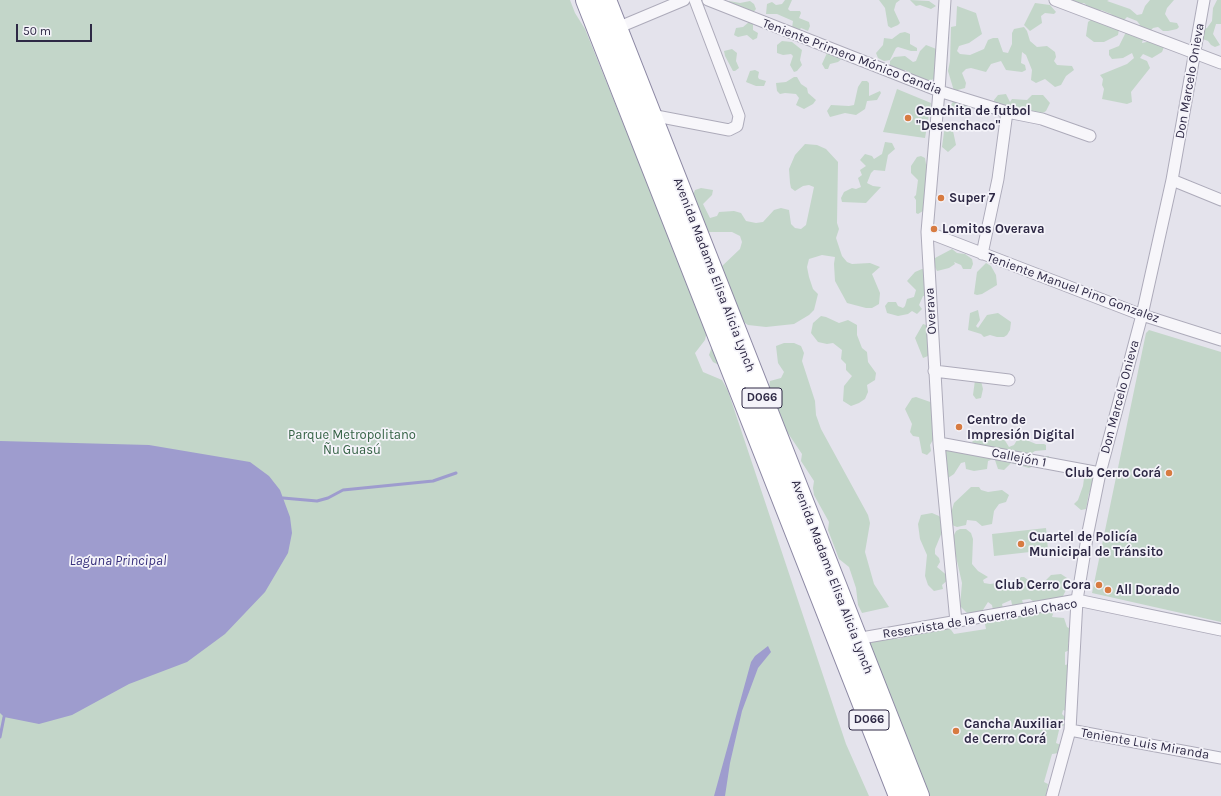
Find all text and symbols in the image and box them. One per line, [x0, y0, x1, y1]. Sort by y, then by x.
street label: Teniente Primero Mónico Candia [760, 15, 944, 99]
scale bar [18, 16, 94, 42]
street label: Don Marcelo Onieva [1172, 22, 1208, 140]
text: 50 m [23, 24, 51, 38]
place label: Canchita de futbol "Desenchaco" [916, 103, 1031, 134]
marker: Canchita de futbol "Desenchaco" [903, 113, 913, 123]
street label: Avenida Madame Elisa Alicia Lynch [670, 176, 758, 374]
place label: Super 7 [949, 190, 995, 206]
marker: Super 7 [936, 193, 946, 203]
place label: Lomitos Overava [942, 221, 1045, 237]
marker: Lomitos Overava [929, 224, 939, 234]
street label: Teniente Manuel Pino Gonzalez [985, 249, 1161, 327]
street label: Overava [922, 287, 940, 335]
street label: Don Marcelo Onieva [1097, 338, 1143, 456]
road number: D066 [742, 388, 782, 408]
place label: Centro de Impresión Digital [967, 412, 1075, 443]
marker: Centro de Impresión Digital [954, 422, 964, 432]
park label: Parque Metropolitano Ñu Guasú [288, 427, 416, 458]
street label: Callejón 1 [990, 445, 1048, 471]
place label: Club Cerro Corá [1065, 465, 1161, 481]
marker: Club Cerro Corá [1164, 468, 1174, 478]
street label: Avenida Madame Elisa Alicia Lynch [788, 478, 876, 676]
place label: Cuartel de Policía Municipal de Tránsito [1029, 529, 1163, 560]
marker: Cuartel de Policía Municipal de Tránsito [1016, 539, 1026, 549]
water label: Laguna Principal [70, 553, 166, 569]
place label: Club Cerro Cora [995, 577, 1091, 593]
marker: Club Cerro Cora [1094, 580, 1104, 590]
place label: All Dorado [1116, 582, 1180, 598]
marker: All Dorado [1103, 585, 1113, 595]
street label: Reservista de la Guerra del Chaco [881, 596, 1079, 642]
road number: D066 [849, 710, 889, 730]
place label: Cancha Auxiliar de Cerro Corá [964, 716, 1062, 747]
street label: Teniente Luis Miranda [1079, 725, 1211, 763]
marker: Cancha Auxiliar de Cerro Corá [951, 726, 961, 736]

